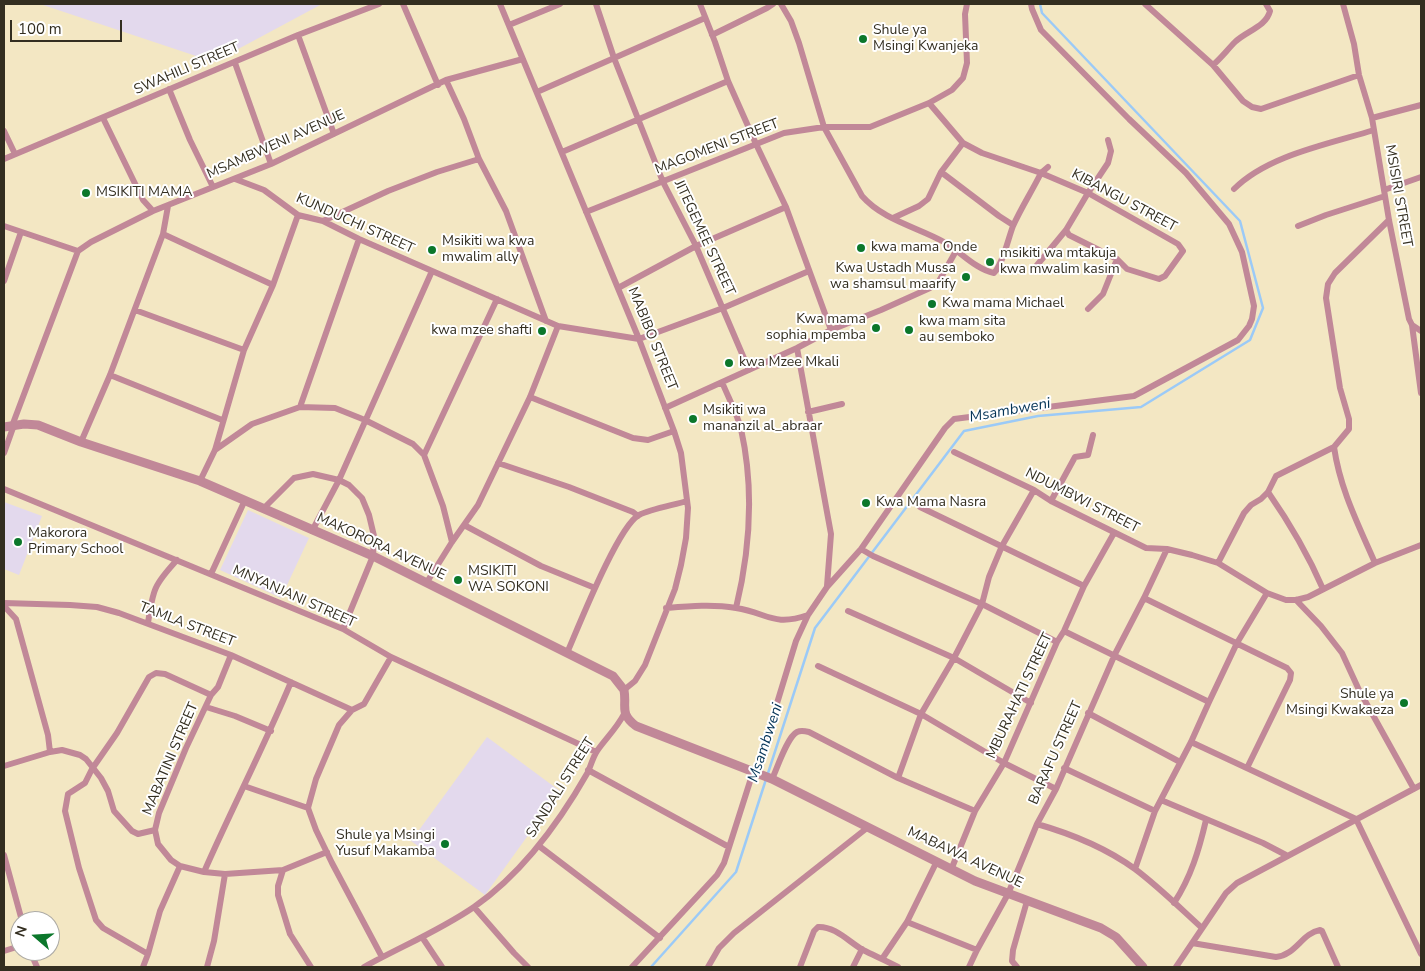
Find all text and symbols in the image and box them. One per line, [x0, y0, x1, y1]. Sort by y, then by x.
scale bar [12, 10, 125, 42]
text: 100 m [18, 19, 62, 39]
place label: Shule ya Msingi Kwanjeka [873, 23, 978, 56]
marker: Shule ya Msingi Kwanjeka [857, 33, 869, 45]
street label: SWAHILI STREET [132, 39, 242, 99]
street label: MSAMBWENI AVENUE [204, 107, 348, 183]
street label: MAGOMENI STREET [653, 116, 781, 178]
street label: MSISIRI STREET [1381, 143, 1415, 249]
street label: KIBANGU STREET [1068, 166, 1180, 236]
street label: JITEGEMEE STREET [670, 178, 738, 298]
place label: MSIKITI MAMA [96, 185, 192, 201]
marker: MSIKITI MAMA [80, 187, 92, 199]
street label: KUNDUCHI STREET [293, 190, 417, 258]
place label: Msikiti wa kwa mwalim ally [442, 234, 534, 266]
place label: kwa mama Onde [871, 240, 977, 256]
marker: kwa mama Onde [855, 242, 867, 254]
marker: Msikiti wa kwa mwalim ally [426, 244, 438, 256]
place label: msikiti wa mtakuja kwa mwalim kasim [1000, 246, 1120, 278]
marker: msikiti wa mtakuja kwa mwalim kasim [984, 256, 996, 268]
place label: Kwa Ustadh Mussa wa shamsul maarify [830, 261, 956, 294]
marker: Kwa Ustadh Mussa wa shamsul maarify [960, 271, 972, 283]
street label: MABIBO STREET [624, 285, 680, 393]
place label: Kwa mama Michael [942, 296, 1064, 312]
marker: Kwa mama Michael [926, 298, 938, 310]
place label: Kwa mama sophia mpemba [766, 312, 866, 344]
place label: kwa mam sita au semboko [919, 314, 1006, 347]
marker: Kwa mama sophia mpemba [870, 322, 882, 334]
place label: kwa mzee shafti [431, 323, 532, 339]
marker: kwa mam sita au semboko [903, 324, 915, 336]
marker: kwa mzee shafti [536, 325, 548, 337]
place label: kwa Mzee Mkali [739, 355, 839, 371]
marker: kwa Mzee Mkali [723, 357, 735, 369]
water label: Msambweni [968, 395, 1052, 427]
place label: Msikiti wa mananzil al_abraar [703, 403, 822, 436]
marker: Msikiti wa mananzil al_abraar [687, 413, 699, 425]
street label: NDUMBWI STREET [1022, 465, 1142, 537]
place label: Kwa Mama Nasra [876, 495, 986, 511]
marker: Kwa Mama Nasra [860, 497, 872, 509]
street label: MAKORORA AVENUE [314, 510, 448, 584]
place label: Makorora Primary School [28, 526, 123, 558]
marker: Makorora Primary School [12, 536, 24, 548]
street label: MNYANJANI STREET [230, 562, 358, 632]
place label: MSIKITI WA SOKONI [468, 564, 549, 596]
marker: MSIKITI WA SOKONI [452, 574, 464, 586]
street label: TAMLA STREET [137, 599, 237, 651]
street label: MBURAHATI STREET [983, 630, 1057, 762]
place label: Shule ya Msingi Kwakaeza [1286, 687, 1394, 720]
marker: Shule ya Msingi Kwakaeza [1398, 697, 1410, 709]
street label: BARAFU STREET [1026, 699, 1086, 807]
street label: MABATINI STREET [140, 700, 202, 818]
water label: Msambweni [745, 701, 787, 785]
street label: SANDALI STREET [523, 735, 599, 841]
street label: MABAWA AVENUE [905, 824, 1025, 892]
place label: Shule ya Msingi Yusuf Makamba [336, 828, 435, 860]
marker: Shule ya Msingi Yusuf Makamba [439, 838, 451, 850]
north arrow [10, 911, 60, 961]
text: N [11, 923, 32, 939]

